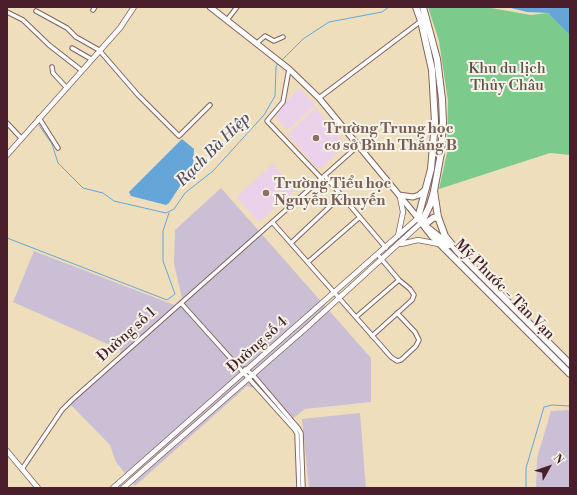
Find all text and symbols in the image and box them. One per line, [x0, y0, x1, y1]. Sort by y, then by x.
park label: Khu du lịch Thủy Châu [468, 60, 546, 95]
water label: Rạch Bà Hiệp [173, 109, 255, 191]
place label: Trường Trung học cơ sở Bình Thắng B [324, 120, 457, 155]
marker: Trường Trung học cơ sở Bình Thắng B [311, 133, 321, 143]
place label: Trường Tiểu học Nguyễn Khuyến [274, 175, 391, 210]
marker: Trường Tiểu học Nguyễn Khuyến [261, 188, 271, 198]
street label: Mỹ Phước - Tân Vạn [450, 236, 558, 344]
street label: Đường số 1 [94, 304, 160, 366]
street label: Đường số 4 [224, 313, 292, 377]
north arrow [529, 447, 569, 487]
text: N [550, 451, 566, 467]

